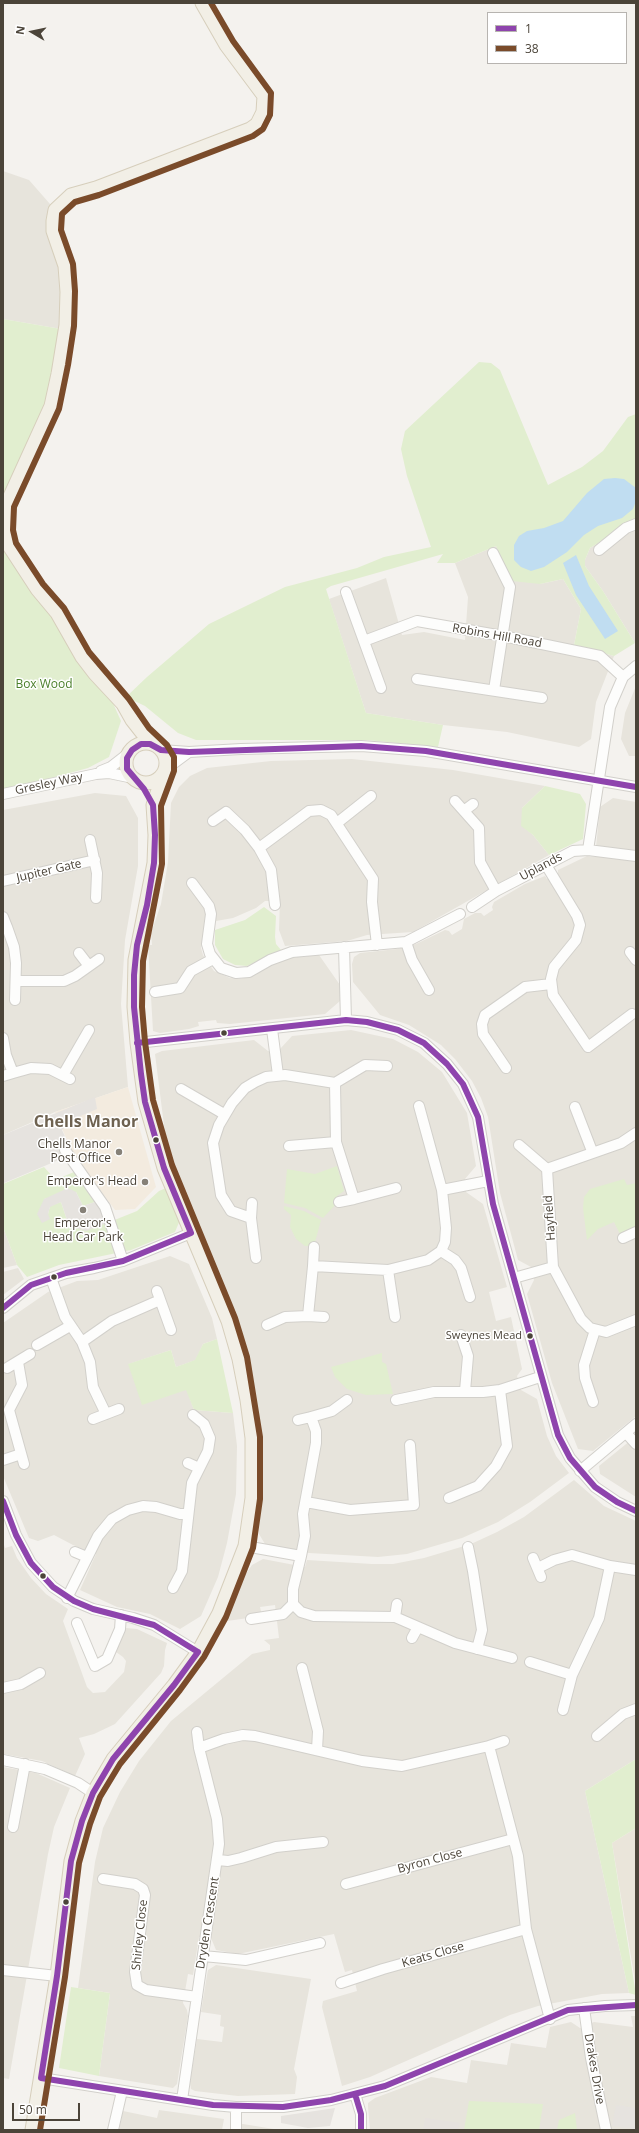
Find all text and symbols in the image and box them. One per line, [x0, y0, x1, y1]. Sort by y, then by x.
north arrow [12, 12, 52, 52]
legend [487, 12, 627, 64]
text: 1 [525, 20, 532, 37]
text: N [12, 24, 28, 36]
text: 38 [525, 40, 539, 57]
street label: Robins Hill Road [451, 621, 543, 651]
park label: Box Wood [15, 678, 73, 692]
street label: Gresley Way [14, 770, 84, 798]
street label: Uplands [517, 850, 565, 884]
street label: Jupiter Gate [15, 857, 83, 885]
unlabelled marker [219, 1028, 229, 1038]
district label: Chells Manor [34, 1112, 138, 1132]
unlabelled marker [151, 1135, 161, 1145]
place label: Chells Manor Post Office [38, 1138, 111, 1166]
marker: Chells Manor Post Office [114, 1147, 124, 1157]
place label: Emperor's Head [47, 1175, 137, 1189]
marker: Emperor's Head [140, 1177, 150, 1187]
street label: Hayfield [541, 1195, 559, 1241]
marker: Emperor's Head Car Park [78, 1205, 88, 1215]
place label: Emperor's Head Car Park [43, 1217, 123, 1245]
unlabelled marker [49, 1272, 59, 1282]
place label: Sweynes Mead [446, 1329, 522, 1343]
marker: Sweynes Mead [525, 1331, 535, 1341]
unlabelled marker [38, 1571, 48, 1581]
street label: Byron Close [396, 1845, 464, 1877]
street label: Dryden Crescent [194, 1876, 222, 1970]
unlabelled marker [61, 1897, 71, 1907]
street label: Shirley Close [129, 1899, 151, 1971]
street label: Keats Close [400, 1939, 466, 1971]
street label: Drakes Drive [581, 2033, 607, 2105]
scale bar [14, 2095, 82, 2121]
text: 50 m [19, 2101, 47, 2118]

